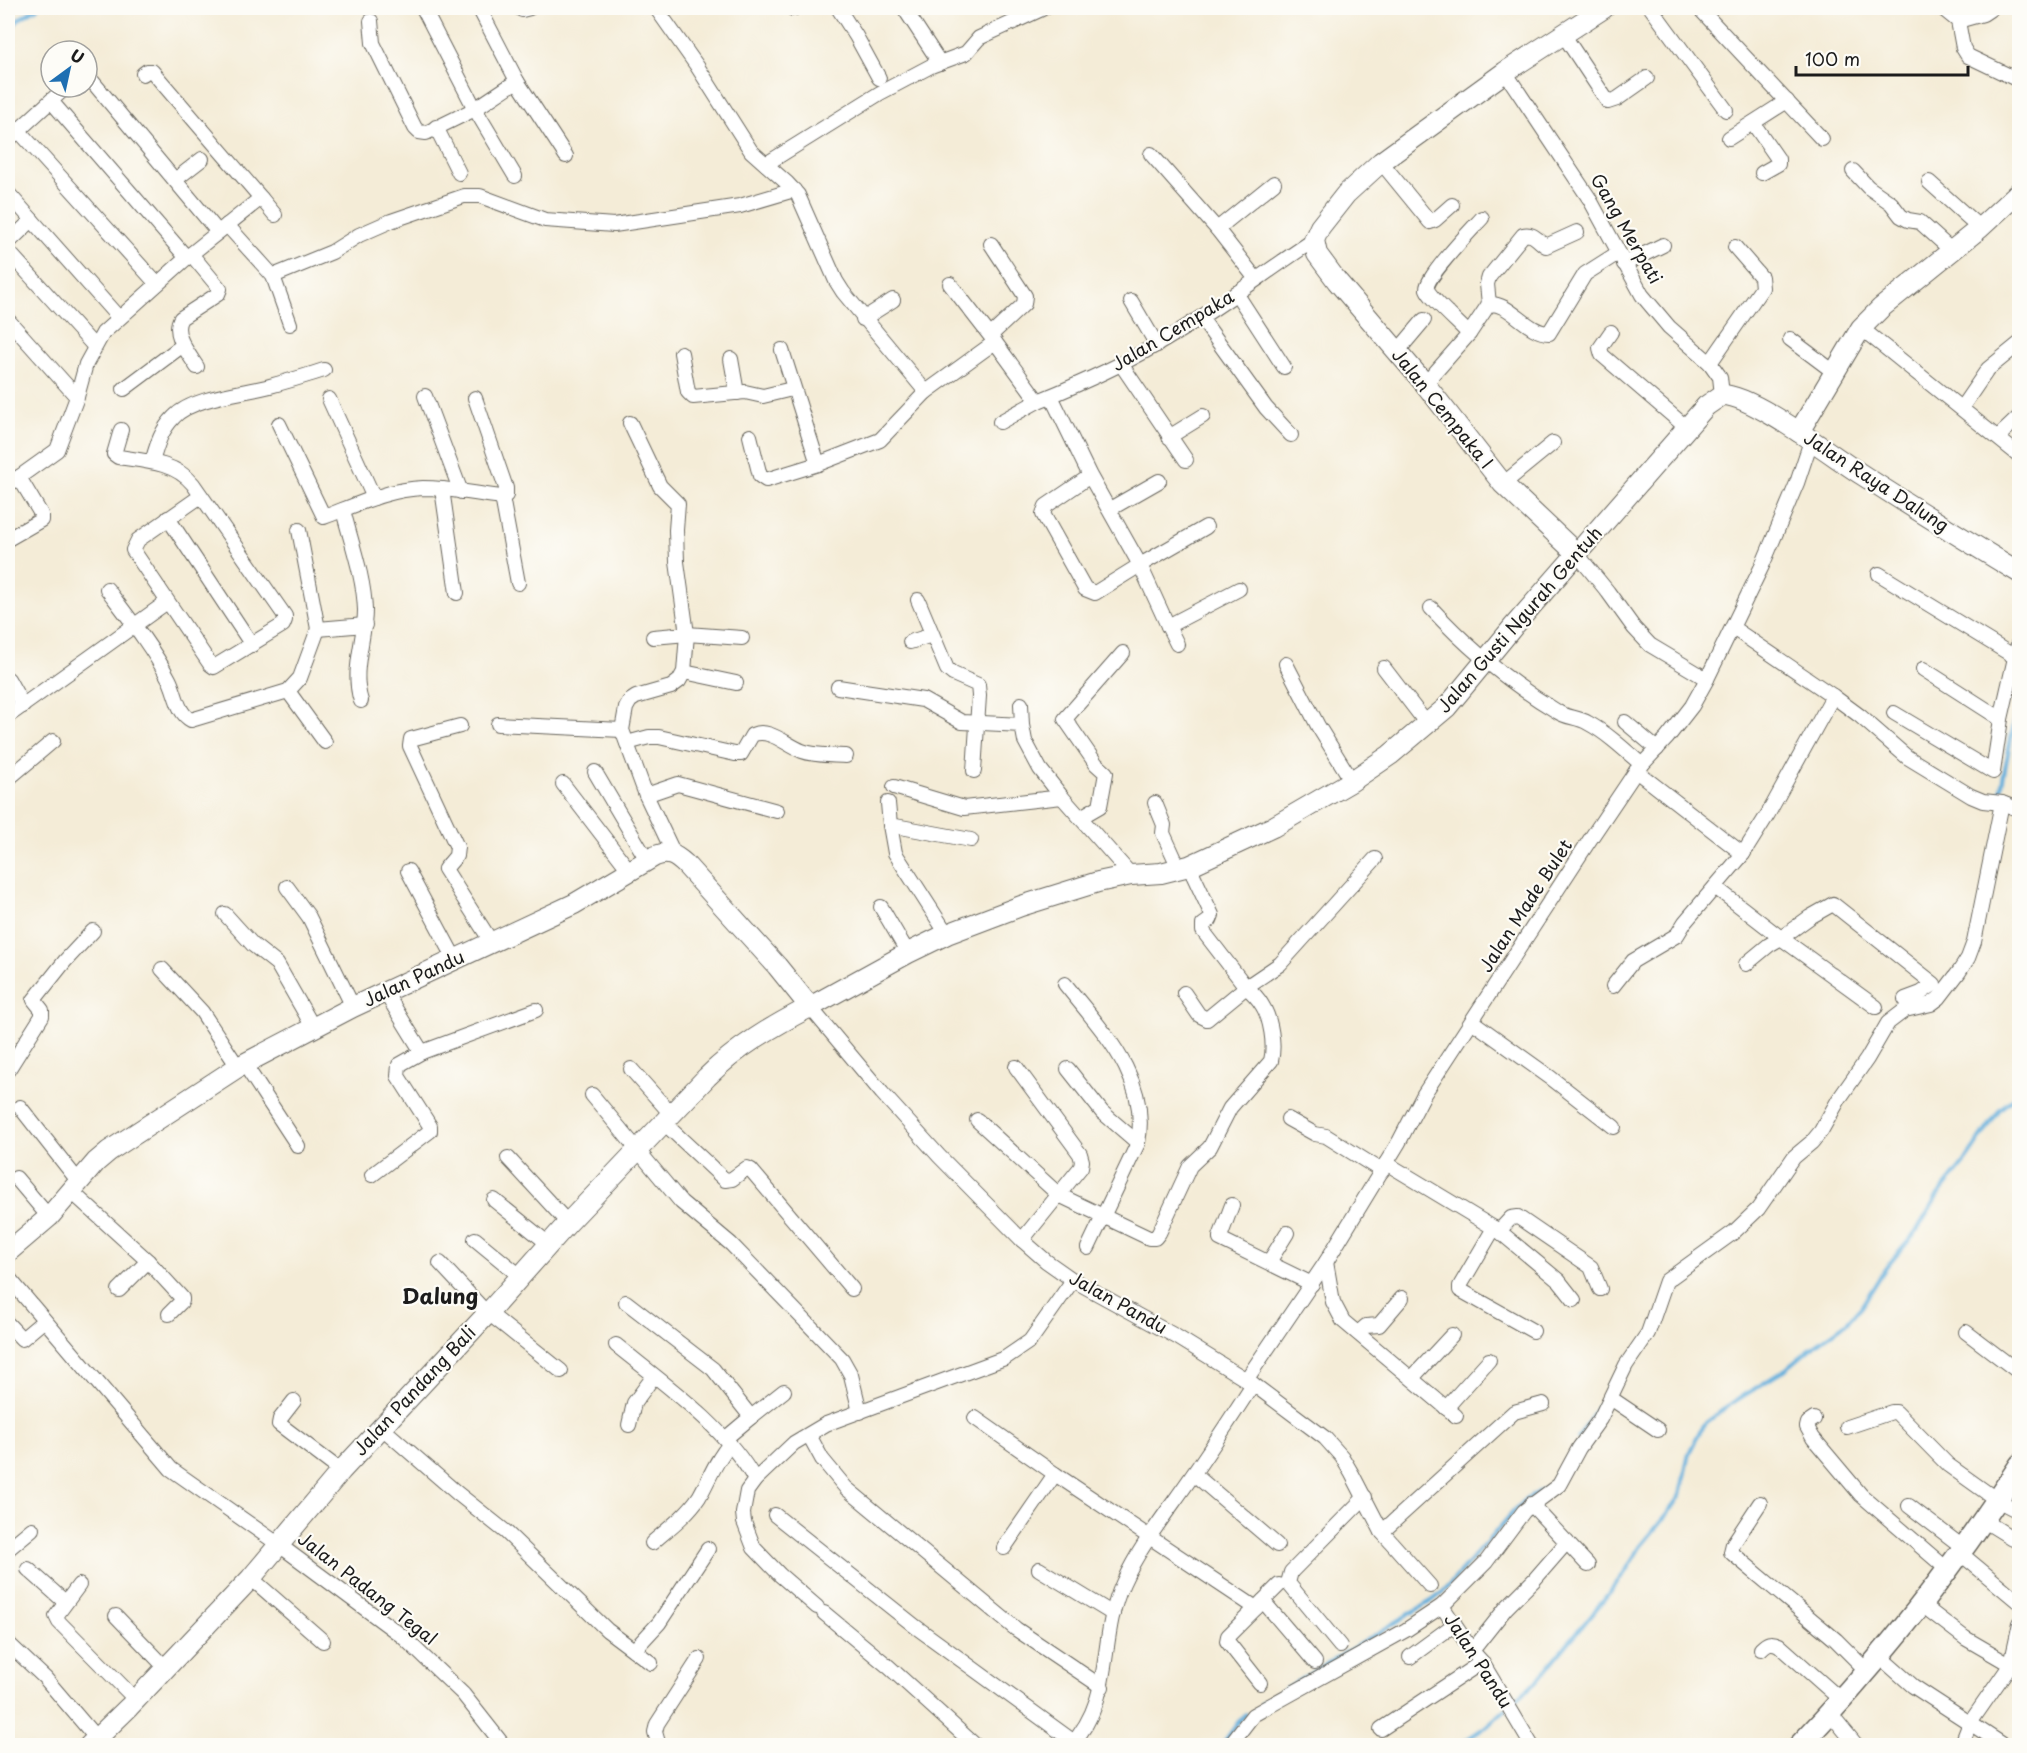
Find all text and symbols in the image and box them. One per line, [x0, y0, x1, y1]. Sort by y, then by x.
north arrow [39, 39, 99, 99]
scale bar [1796, 39, 1968, 77]
text: U [66, 42, 89, 69]
text: 100 m [1805, 45, 1860, 72]
street label: Gang Merpati [1585, 168, 1670, 288]
street label: Jalan Cempaka [1106, 282, 1239, 377]
street label: Jalan Cempaka I [1386, 342, 1500, 474]
street label: Jalan Raya Dalung [1799, 424, 1955, 538]
street label: Jalan Gusti Ngurah Gentuh [1430, 520, 1608, 718]
street label: Jalan Made Bulet [1472, 833, 1578, 977]
street label: Jalan Pandu [358, 942, 468, 1013]
street label: Jalan Pandu [1065, 1264, 1173, 1340]
district label: Dalung [402, 1279, 478, 1311]
street label: Jalan Pandang Bali [346, 1319, 481, 1461]
street label: Jalan Padang Tegal [293, 1525, 443, 1651]
street label: Jalan Pandu [1438, 1607, 1520, 1713]

